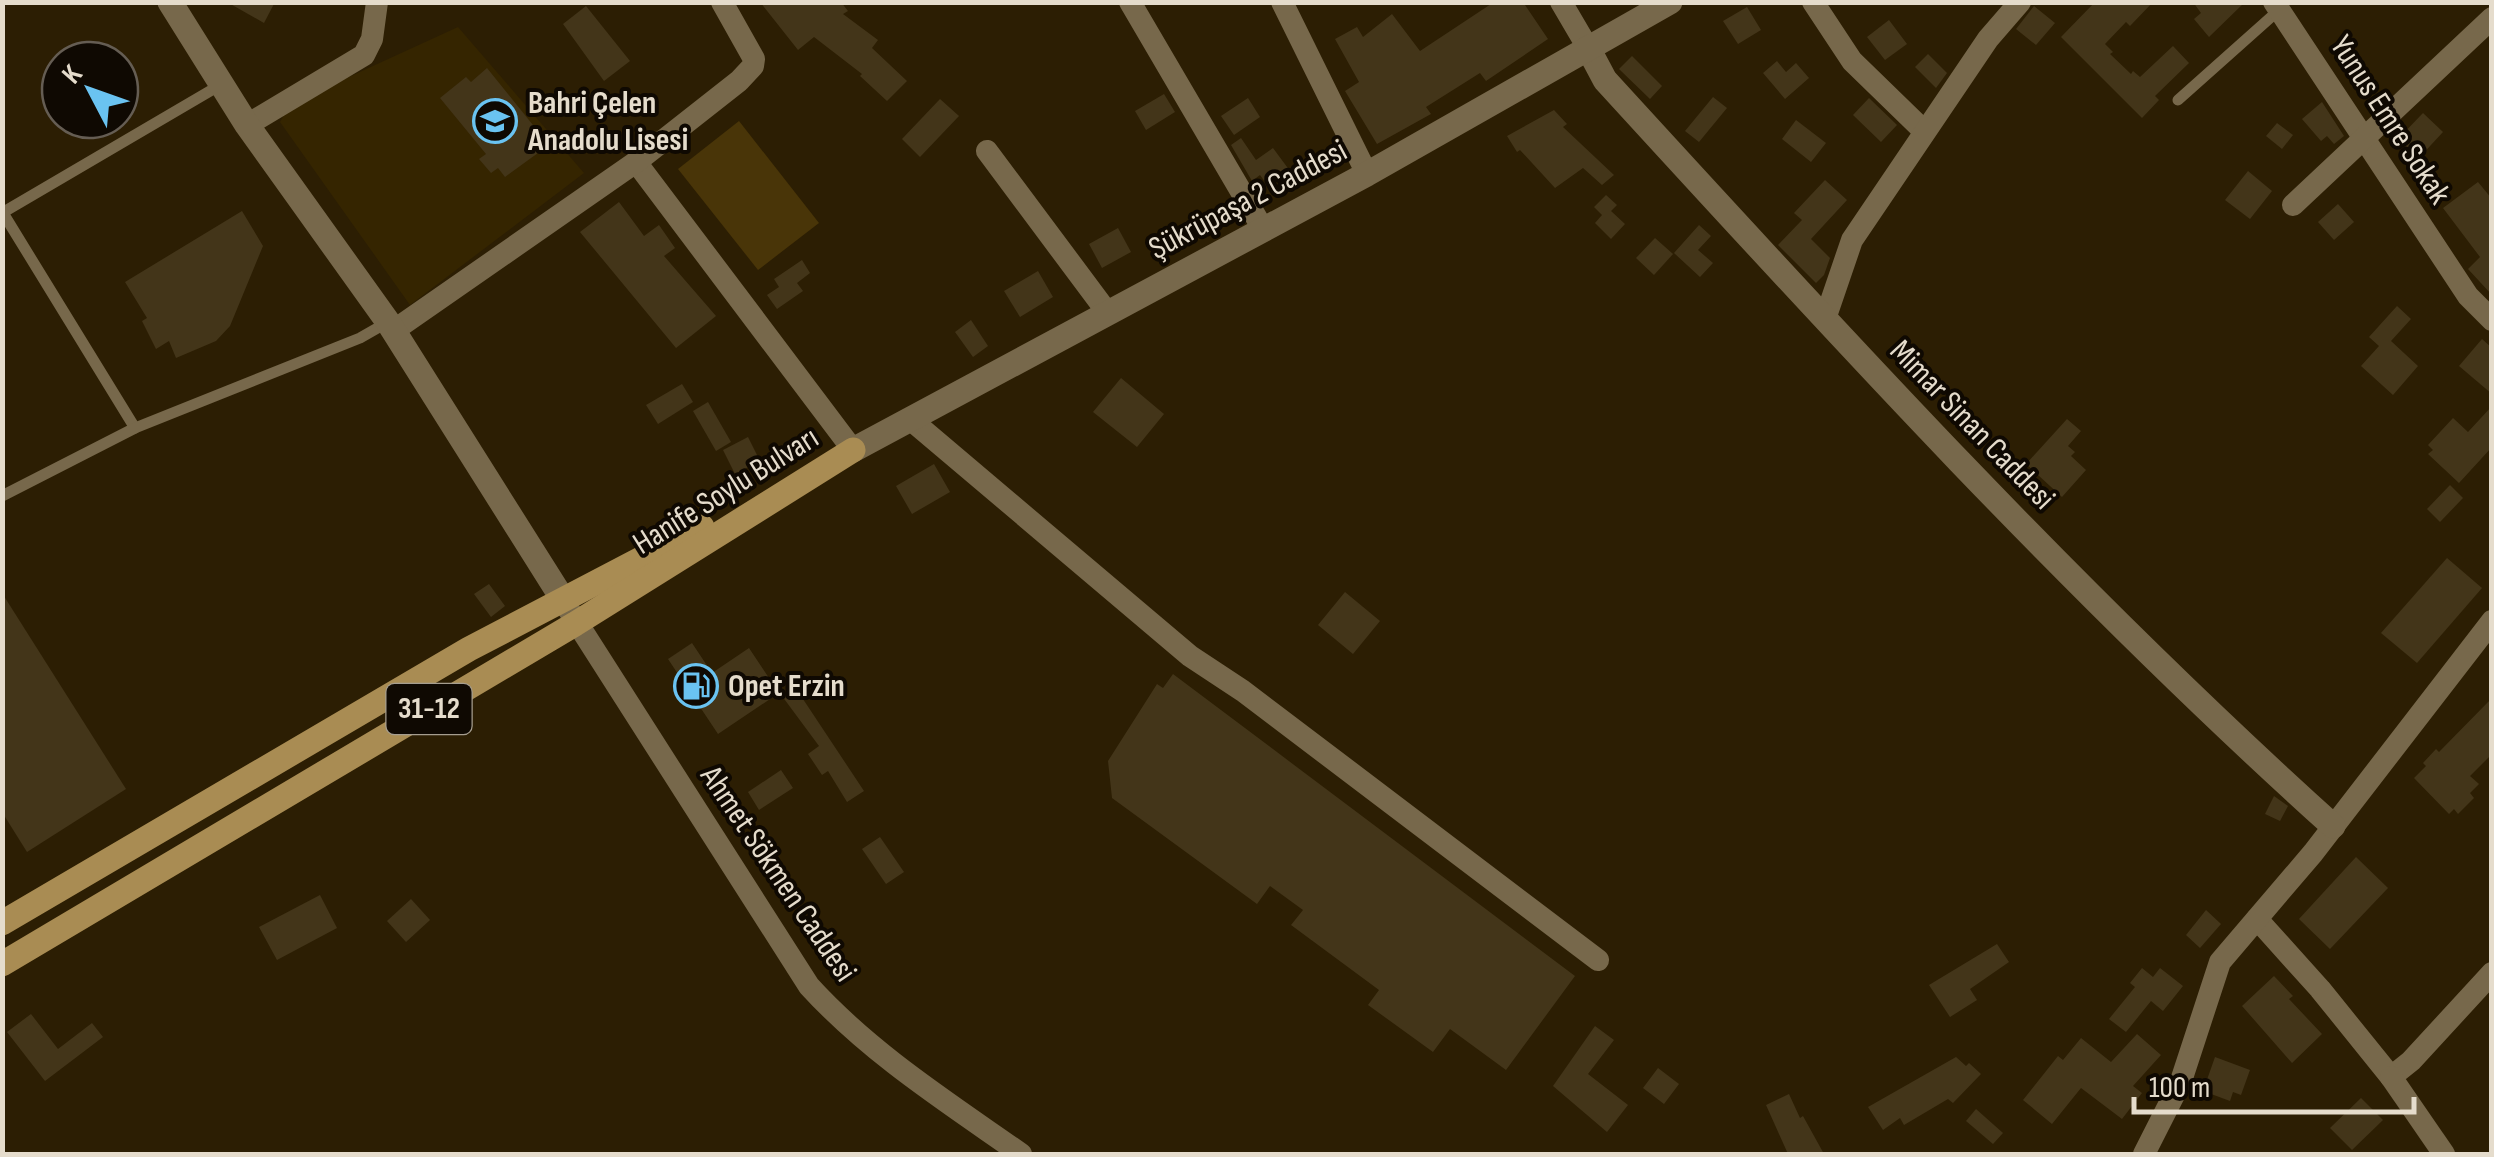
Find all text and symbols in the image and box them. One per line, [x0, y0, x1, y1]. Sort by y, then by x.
street label: Yunus Emre Sokak [2321, 28, 2459, 212]
north arrow [40, 40, 140, 140]
text: K [55, 58, 89, 91]
place label: Bahri Çelen Anadolu Lisesi [527, 84, 688, 160]
school or university icon: Bahri Çelen Anadolu Lisesi [472, 98, 518, 144]
street label: Şükrüpaşa 2 Caddesi [1142, 131, 1354, 269]
street label: Mimar Sinan Caddesi [1881, 332, 2063, 518]
street label: Hanife Soylu Bulvarı [626, 419, 826, 563]
fuel station icon: Opet Erzin [673, 663, 719, 709]
place label: Opet Erzin [728, 667, 845, 706]
road number: 31-12 [386, 684, 472, 734]
street label: Ahmet Sökmen Caddesi [691, 758, 865, 989]
scale bar [2134, 1052, 2414, 1114]
text: 100 m [2149, 1070, 2210, 1106]

